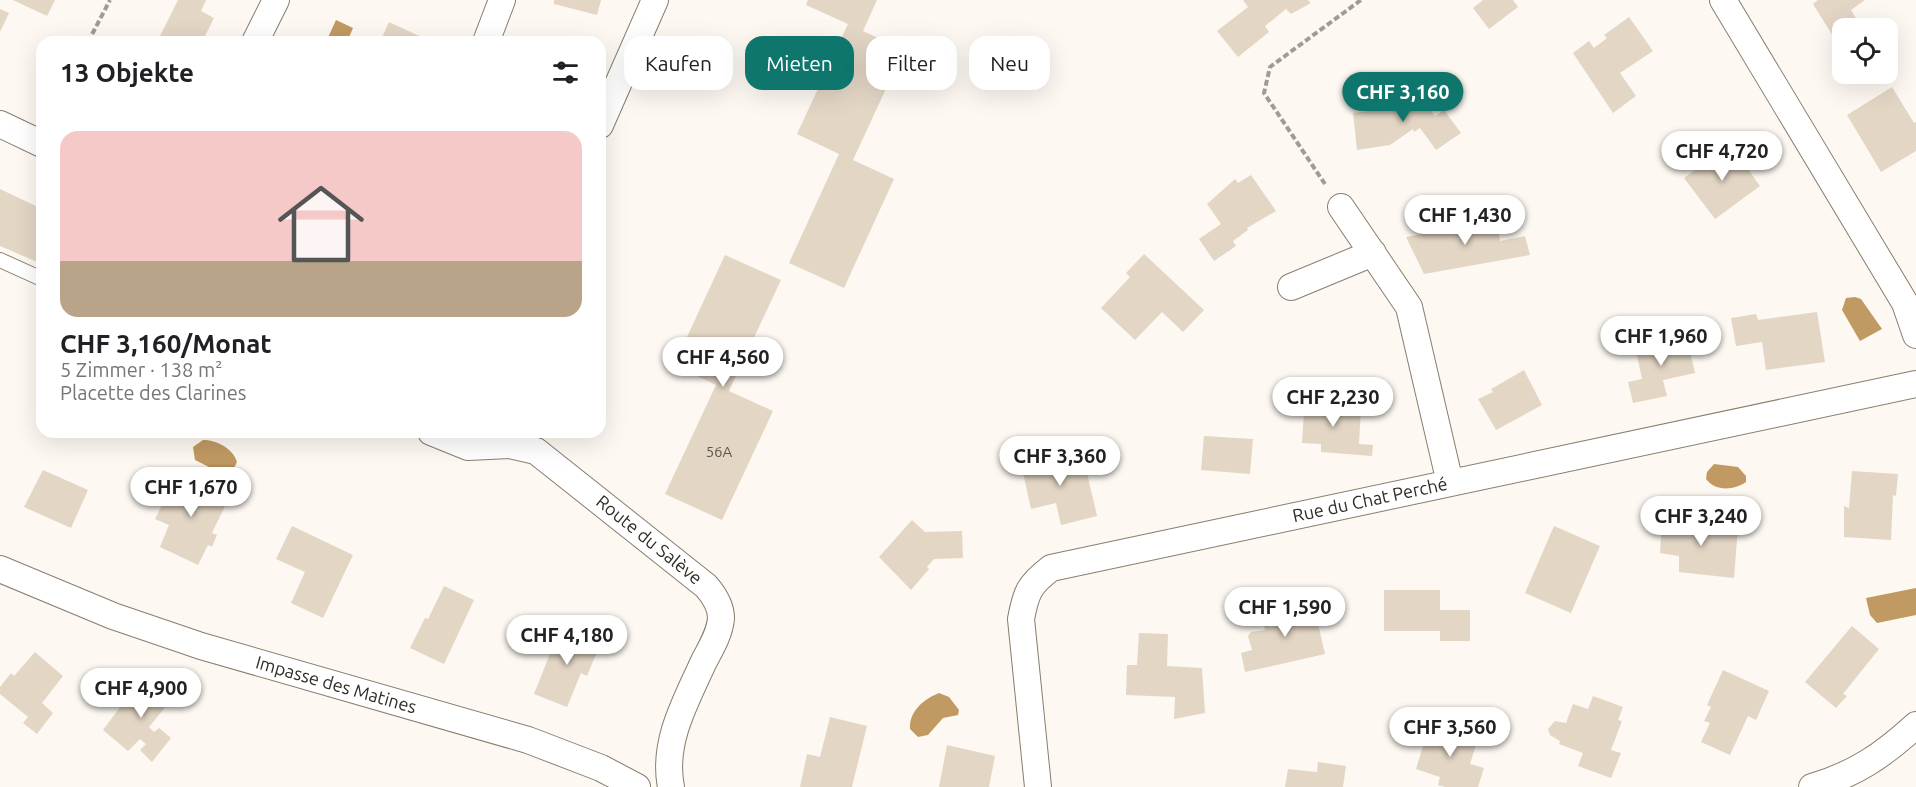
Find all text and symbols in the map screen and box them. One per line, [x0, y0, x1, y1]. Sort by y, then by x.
map controls [1832, 18, 1898, 84]
button: locate [1832, 18, 1898, 84]
chip: Kaufen [624, 36, 733, 90]
chip: Mieten [745, 36, 854, 90]
chip: Filter [866, 36, 957, 90]
chip: Neu [969, 36, 1050, 90]
icon: filters [549, 56, 582, 89]
text: 13 Objekte [60, 58, 194, 87]
pin: CHF 3,160 [1334, 72, 1472, 123]
text: CHF 3,160 [1356, 80, 1450, 103]
pin: CHF 4,720 [1653, 131, 1791, 182]
text: CHF 4,720 [1675, 139, 1769, 162]
icon: home [267, 170, 375, 278]
pin: CHF 1,430 [1396, 195, 1534, 246]
text: CHF 1,430 [1418, 203, 1512, 226]
pin: CHF 1,960 [1592, 316, 1730, 367]
text: CHF 1,960 [1614, 324, 1708, 347]
text: CHF 3,160/Monat [60, 329, 272, 358]
pin: CHF 4,560 [654, 337, 792, 388]
text: CHF 4,560 [676, 345, 770, 368]
text: 5 Zimmer · 138 m² [60, 358, 222, 381]
pin: CHF 2,230 [1264, 377, 1402, 428]
text: Placette des Clarines [60, 381, 247, 404]
text: CHF 2,230 [1286, 385, 1380, 408]
pin: CHF 3,360 [991, 436, 1129, 487]
house number: 56A [706, 443, 733, 460]
text: CHF 3,360 [1013, 444, 1107, 467]
pin: CHF 1,670 [122, 467, 260, 518]
street label: Rue du Chat Perché [1290, 473, 1449, 525]
text: CHF 1,670 [144, 475, 238, 498]
street label: Route du Salève [593, 491, 706, 588]
pin: CHF 3,240 [1632, 496, 1770, 547]
text: CHF 3,240 [1654, 504, 1748, 527]
pin: CHF 1,590 [1216, 587, 1354, 638]
text: CHF 1,590 [1238, 595, 1332, 618]
pin: CHF 4,180 [498, 615, 636, 666]
text: CHF 4,180 [520, 623, 614, 646]
street label: Impasse des Matines [254, 651, 419, 717]
pin: CHF 4,900 [72, 668, 210, 719]
text: CHF 4,900 [94, 676, 188, 699]
pin: CHF 3,560 [1381, 707, 1519, 758]
text: CHF 3,560 [1403, 715, 1497, 738]

